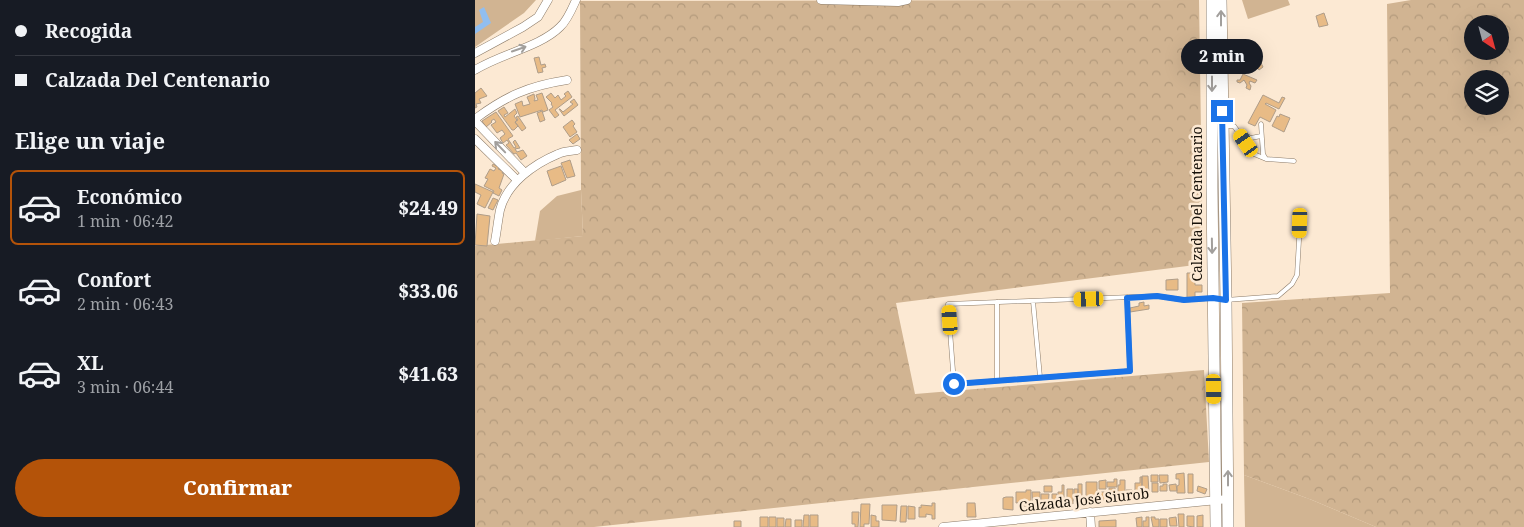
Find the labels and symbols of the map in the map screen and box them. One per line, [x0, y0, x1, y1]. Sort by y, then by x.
one-way arrow [1216, 11, 1226, 27]
north arrow [1464, 15, 1509, 60]
callout: 2 min [1181, 38, 1263, 74]
one-way arrow [511, 44, 526, 53]
one-way arrow [1207, 75, 1217, 91]
route end [1211, 100, 1233, 122]
street label: Calzada Del Centenario [1187, 126, 1206, 282]
car [1231, 126, 1260, 160]
one-way arrow [494, 141, 506, 153]
car [1291, 208, 1308, 238]
one-way arrow [1207, 238, 1217, 254]
car [1073, 291, 1104, 307]
car [941, 305, 958, 335]
route start [943, 373, 965, 395]
car [1206, 374, 1221, 404]
one-way arrow [1223, 471, 1233, 487]
street label: Calzada José Siurob [1018, 483, 1150, 516]

